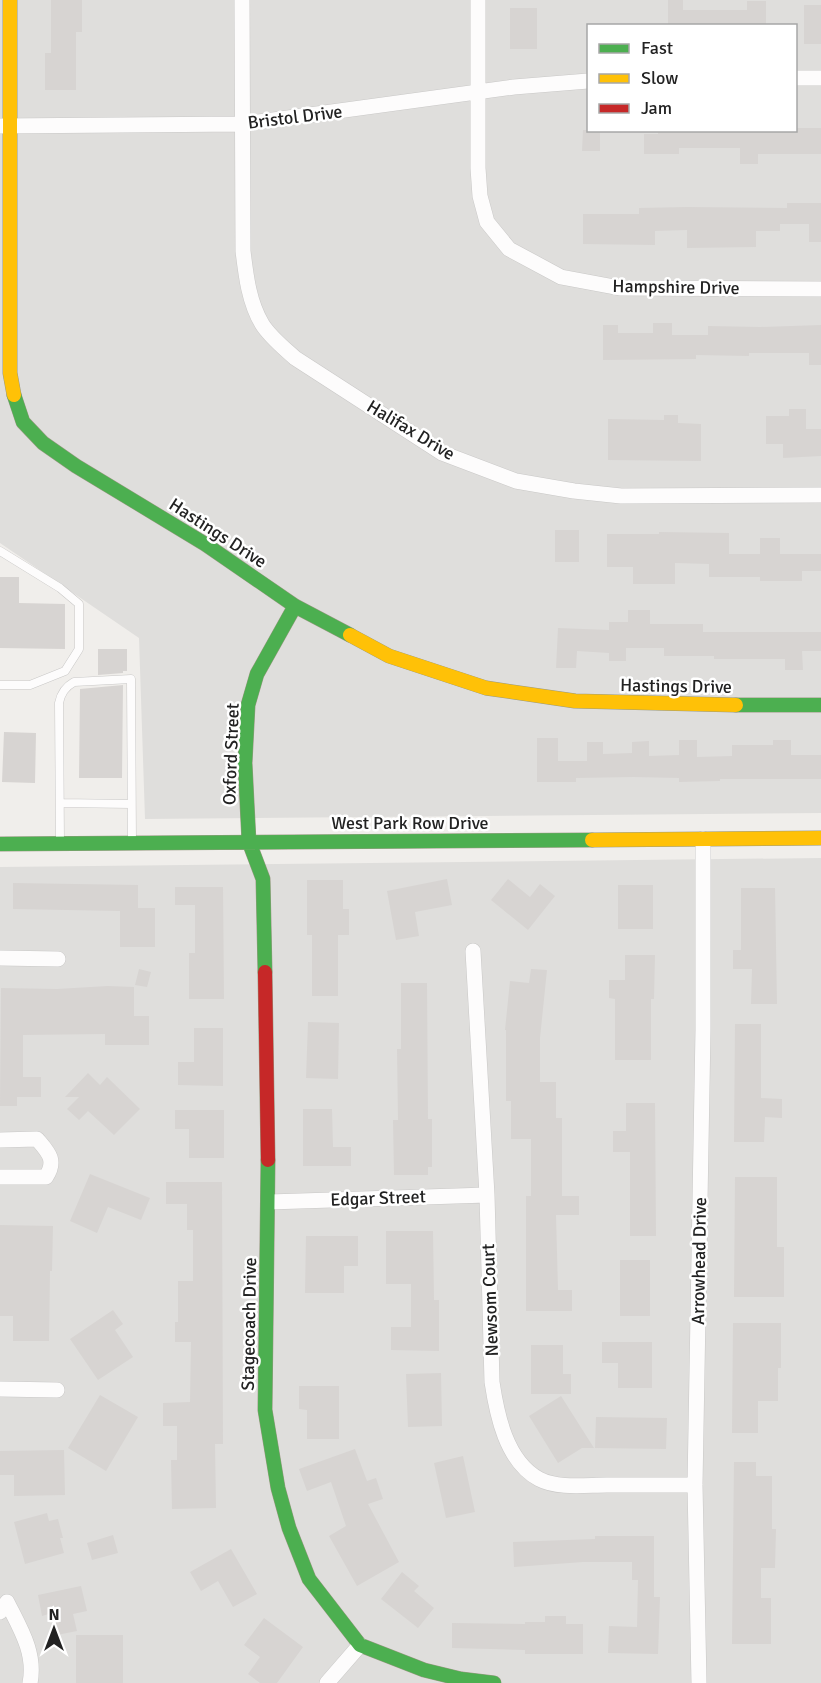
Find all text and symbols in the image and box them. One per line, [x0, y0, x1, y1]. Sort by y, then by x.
legend [587, 24, 797, 132]
text: Fast [641, 37, 673, 59]
text: Slow [641, 67, 678, 89]
text: Jam [641, 97, 672, 119]
street label: Bristol Drive [246, 100, 344, 134]
street label: Hampshire Drive [612, 275, 740, 299]
street label: Halifax Drive [363, 395, 459, 465]
street label: Hastings Drive [165, 493, 271, 573]
street label: Hastings Drive [620, 674, 732, 698]
street label: Oxford Street [218, 703, 244, 805]
street label: West Park Row Drive [331, 812, 489, 834]
street label: Edgar Street [330, 1185, 426, 1211]
street label: Arrowhead Drive [687, 1197, 711, 1325]
street label: Newsom Court [477, 1243, 503, 1357]
street label: Stagecoach Drive [237, 1257, 261, 1391]
north arrow [24, 1599, 84, 1659]
text: N [48, 1605, 60, 1625]

